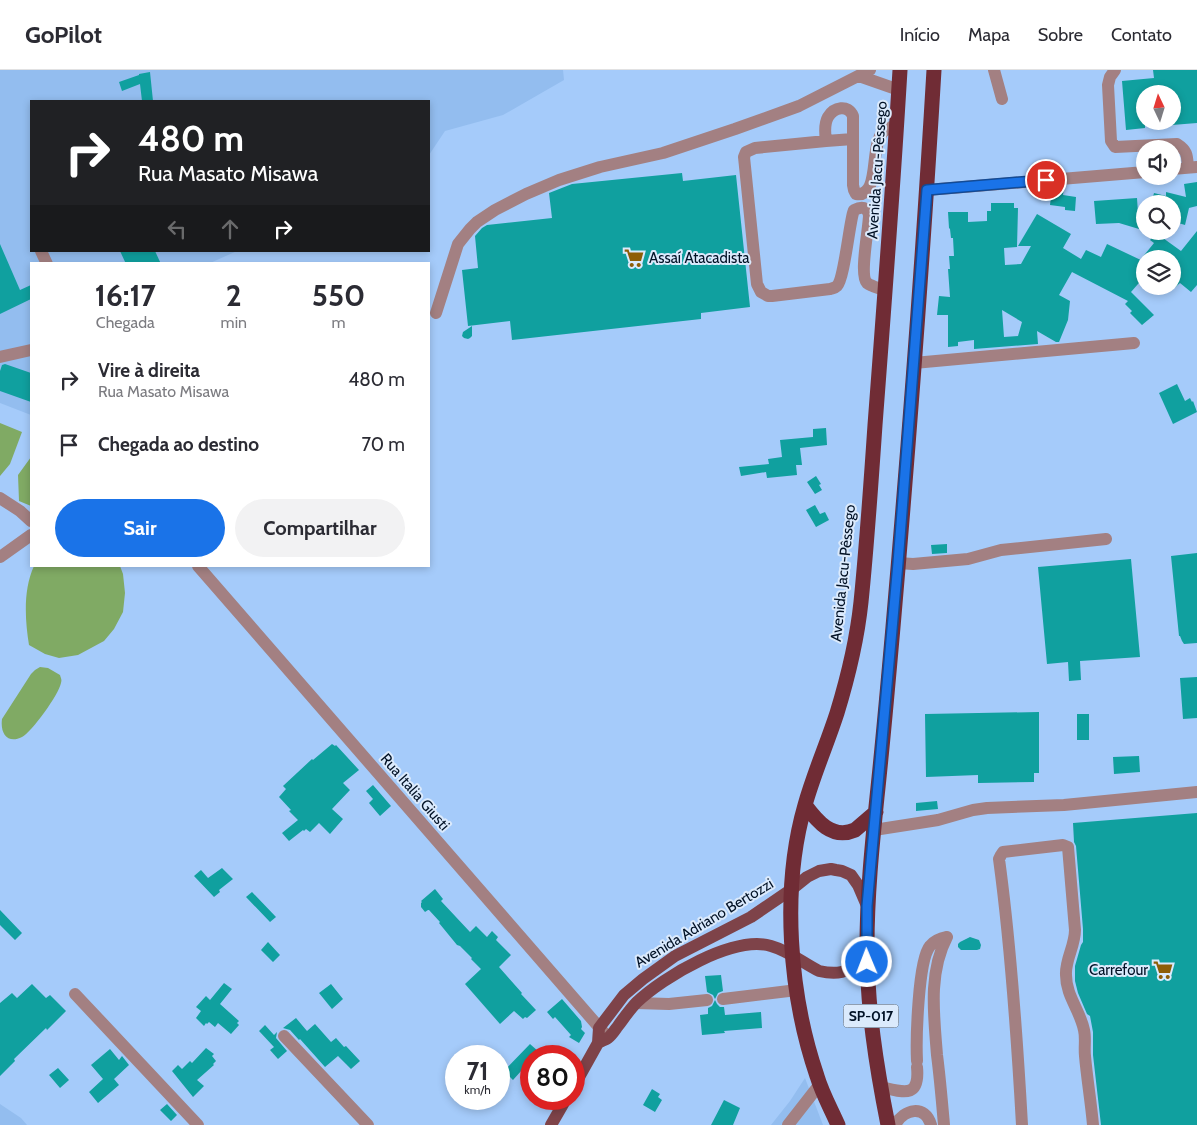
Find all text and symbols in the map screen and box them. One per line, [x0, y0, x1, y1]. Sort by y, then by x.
text: GoPilot [25, 20, 102, 49]
text: Início [900, 24, 940, 46]
text: Mapa [968, 24, 1010, 46]
text: Sobre [1038, 24, 1083, 46]
text: Contato [1111, 24, 1172, 46]
north arrow [1136, 85, 1181, 130]
map controls [1136, 85, 1181, 295]
street label: Avenida Jacu-Pêssego [863, 101, 891, 239]
text: 480 m [138, 117, 244, 160]
icon: right [55, 120, 120, 185]
button: sound [1136, 140, 1181, 185]
pin [1025, 159, 1067, 201]
text: Rua Masato Misawa [138, 160, 318, 187]
icon: arrive [1032, 166, 1060, 194]
button: search [1136, 195, 1181, 240]
icon: left [163, 215, 191, 243]
icon: ahead [216, 215, 244, 243]
icon: right [269, 215, 297, 243]
supermarket icon: Assaí Atacadista [623, 247, 645, 269]
place label: Assaí Atacadista [649, 249, 750, 267]
button: layers [1136, 250, 1181, 295]
text: 16:17 [95, 277, 156, 314]
text: 2 [226, 277, 242, 314]
text: 550 [312, 277, 365, 314]
text: Chegada [96, 313, 155, 332]
text: min [221, 313, 247, 332]
text: m [331, 313, 346, 332]
text: Vire à direita [98, 359, 200, 382]
icon: right [55, 366, 83, 394]
text: 480 m [348, 368, 405, 391]
text: Rua Masato Misawa [98, 382, 229, 401]
icon: arrive [55, 431, 83, 459]
text: Chegada ao destino [98, 433, 259, 456]
text: 70 m [361, 433, 405, 456]
button: Sair [55, 499, 225, 557]
button: Compartilhar [235, 499, 405, 557]
street label: Avenida Jacu-Pêssego [827, 503, 859, 643]
street label: Rua Italia Giusti [377, 750, 453, 834]
street label: Avenida Adriano Bertozzi [631, 874, 777, 972]
position arrow [840, 935, 892, 987]
supermarket icon: Carrefour [1152, 959, 1174, 981]
place label: Carrefour [1089, 961, 1148, 979]
road number: SP-017 [844, 1004, 898, 1028]
speed limit sign: 80 [520, 1045, 585, 1110]
text: 71 [467, 1056, 488, 1086]
text: km/h [464, 1082, 491, 1097]

